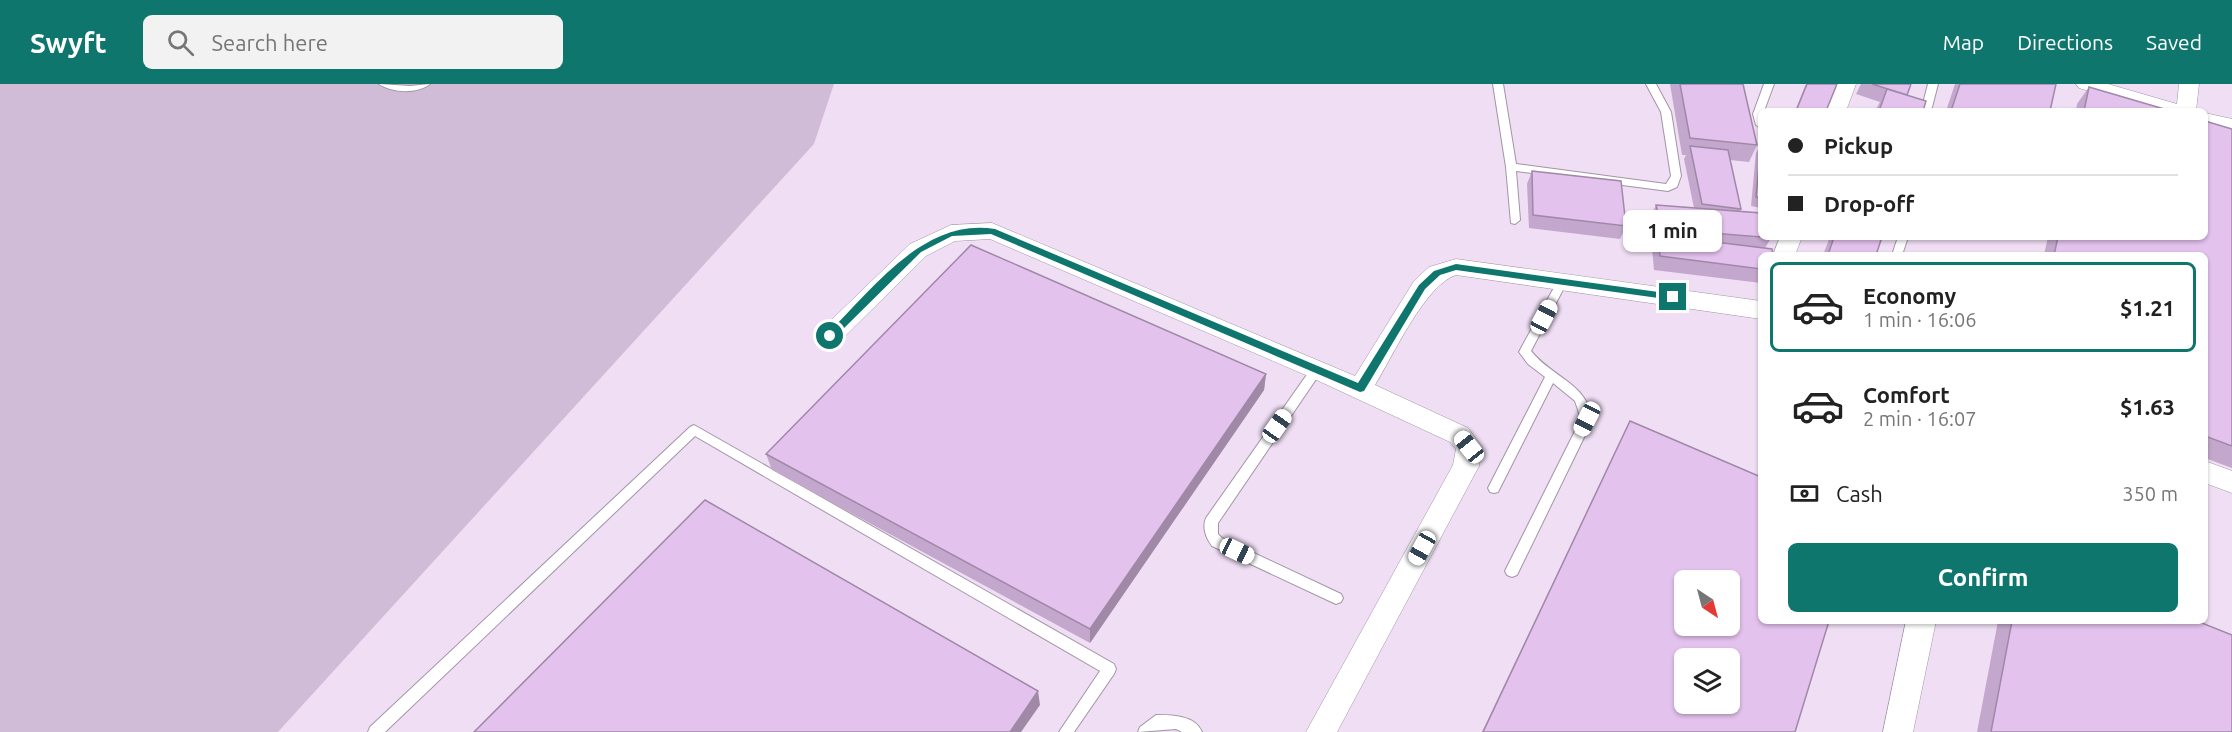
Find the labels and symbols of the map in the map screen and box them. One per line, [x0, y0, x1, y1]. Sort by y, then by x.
callout: 1 min [1624, 210, 1722, 252]
route end [1659, 283, 1686, 310]
car [1528, 297, 1560, 337]
route start [816, 322, 843, 349]
car [1571, 399, 1603, 439]
car [1259, 406, 1295, 446]
car [1451, 427, 1487, 467]
car [1405, 528, 1439, 568]
car [1217, 535, 1257, 567]
north arrow [1674, 570, 1740, 636]

